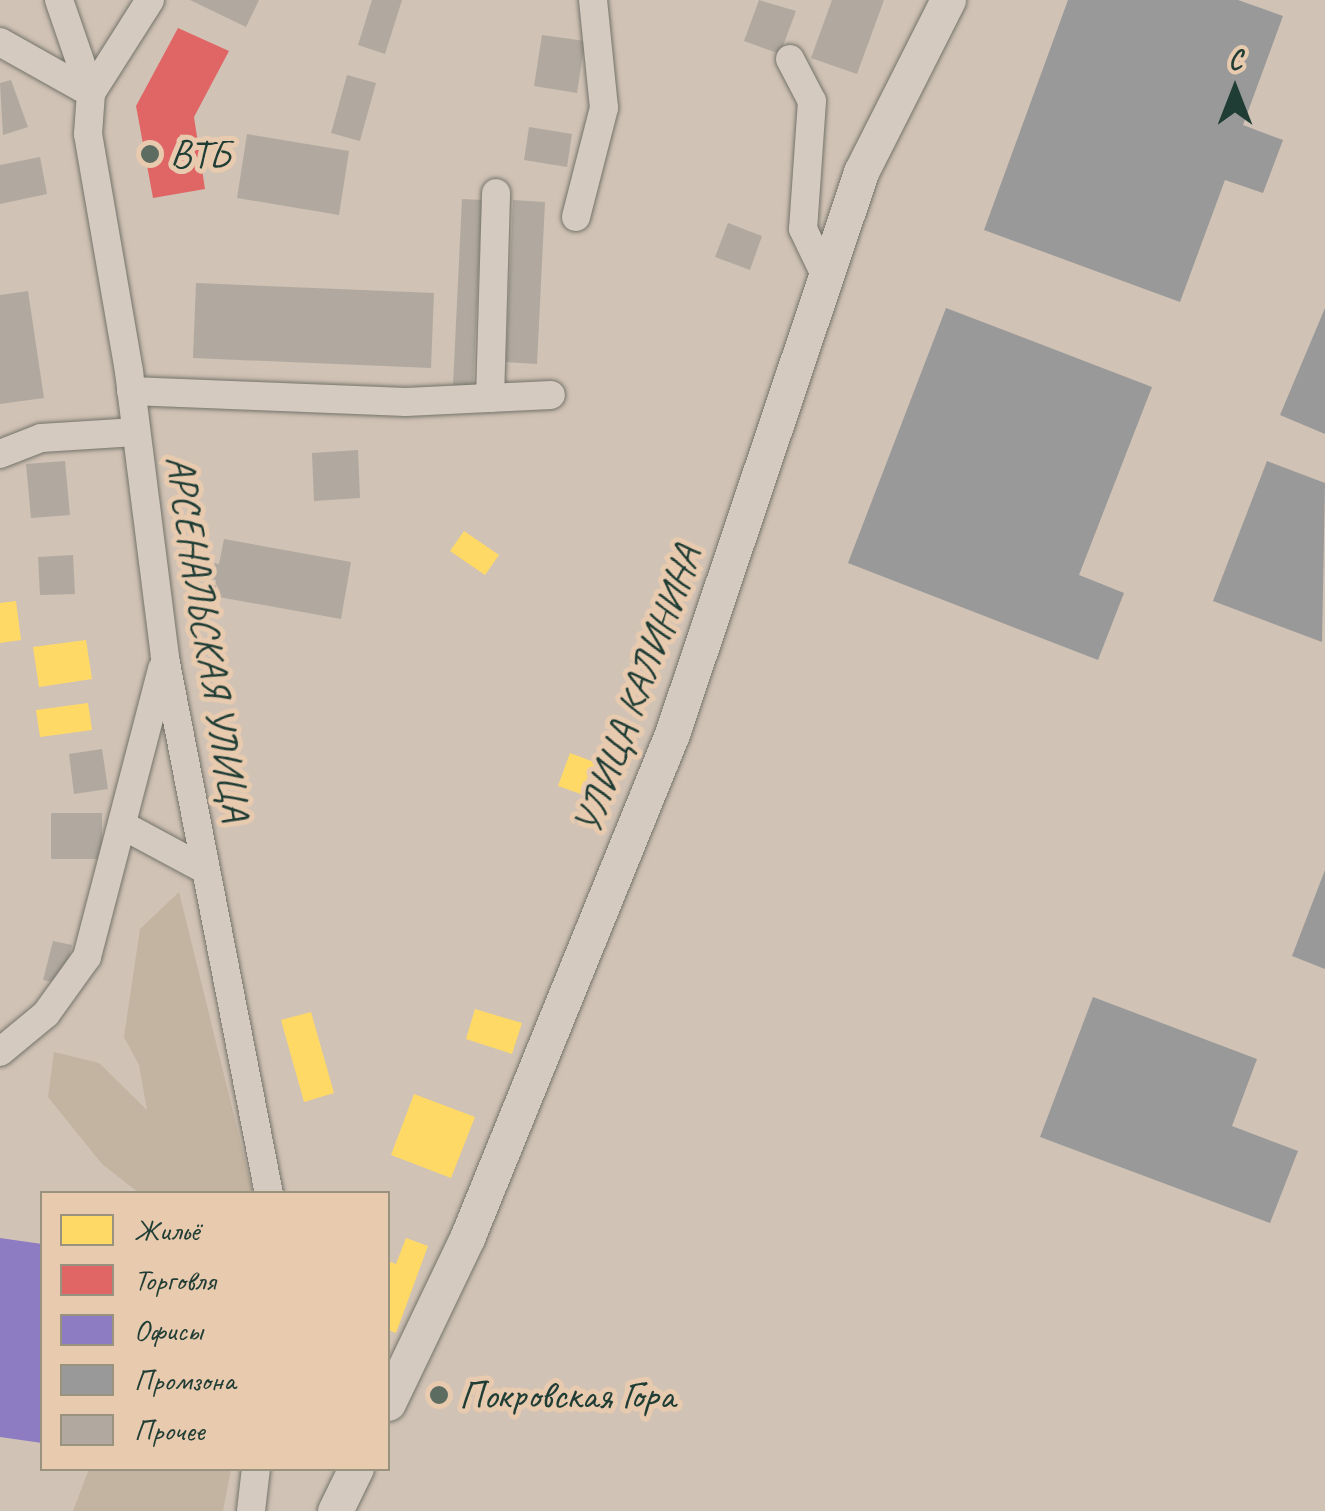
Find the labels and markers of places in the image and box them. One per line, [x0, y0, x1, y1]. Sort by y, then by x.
place label: ВТБ [170, 130, 230, 178]
marker: ВТБ [139, 143, 161, 165]
place label: Покровская Гора [459, 1371, 675, 1419]
marker: Покровская Гора [428, 1384, 450, 1406]

